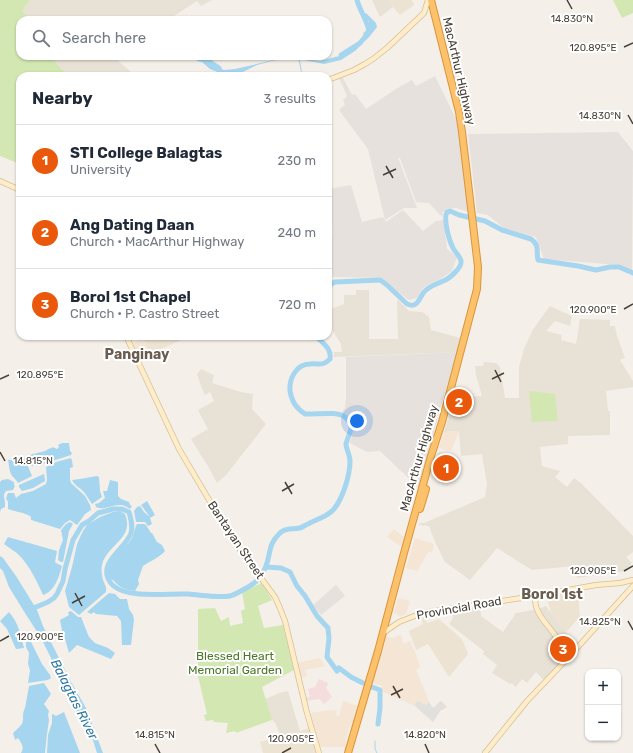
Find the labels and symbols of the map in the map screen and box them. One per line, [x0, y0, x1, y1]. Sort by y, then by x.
text: 14.830°N [551, 13, 593, 25]
street label: MacArthur Highway [440, 16, 478, 127]
text: 120.895°E [570, 42, 616, 54]
text: 14.830°N [579, 110, 621, 122]
text: 120.900°E [570, 304, 617, 316]
district label: Panginay [105, 346, 170, 363]
text: 120.895°E [17, 369, 63, 381]
pin: 2 [446, 387, 472, 417]
street label: MacArthur Highway [397, 403, 441, 513]
your location [347, 411, 367, 431]
pin: 1 [433, 453, 459, 483]
text: 14.815°N [13, 455, 53, 467]
street label: Bantayan Street [205, 498, 267, 582]
text: 120.905°E [570, 565, 616, 577]
district label: Borol 1st [521, 586, 583, 603]
street label: Provincial Road [415, 594, 503, 622]
text: 14.825°N [579, 616, 621, 628]
text: 120.900°E [17, 631, 64, 643]
pin: 3 [550, 634, 576, 664]
park label: Blessed Heart Memorial Garden [188, 649, 282, 677]
water label: Balagtas River [47, 657, 102, 743]
text: 14.815°N [135, 729, 175, 741]
text: 14.820°N [404, 729, 446, 741]
text: 120.905°E [268, 733, 314, 745]

